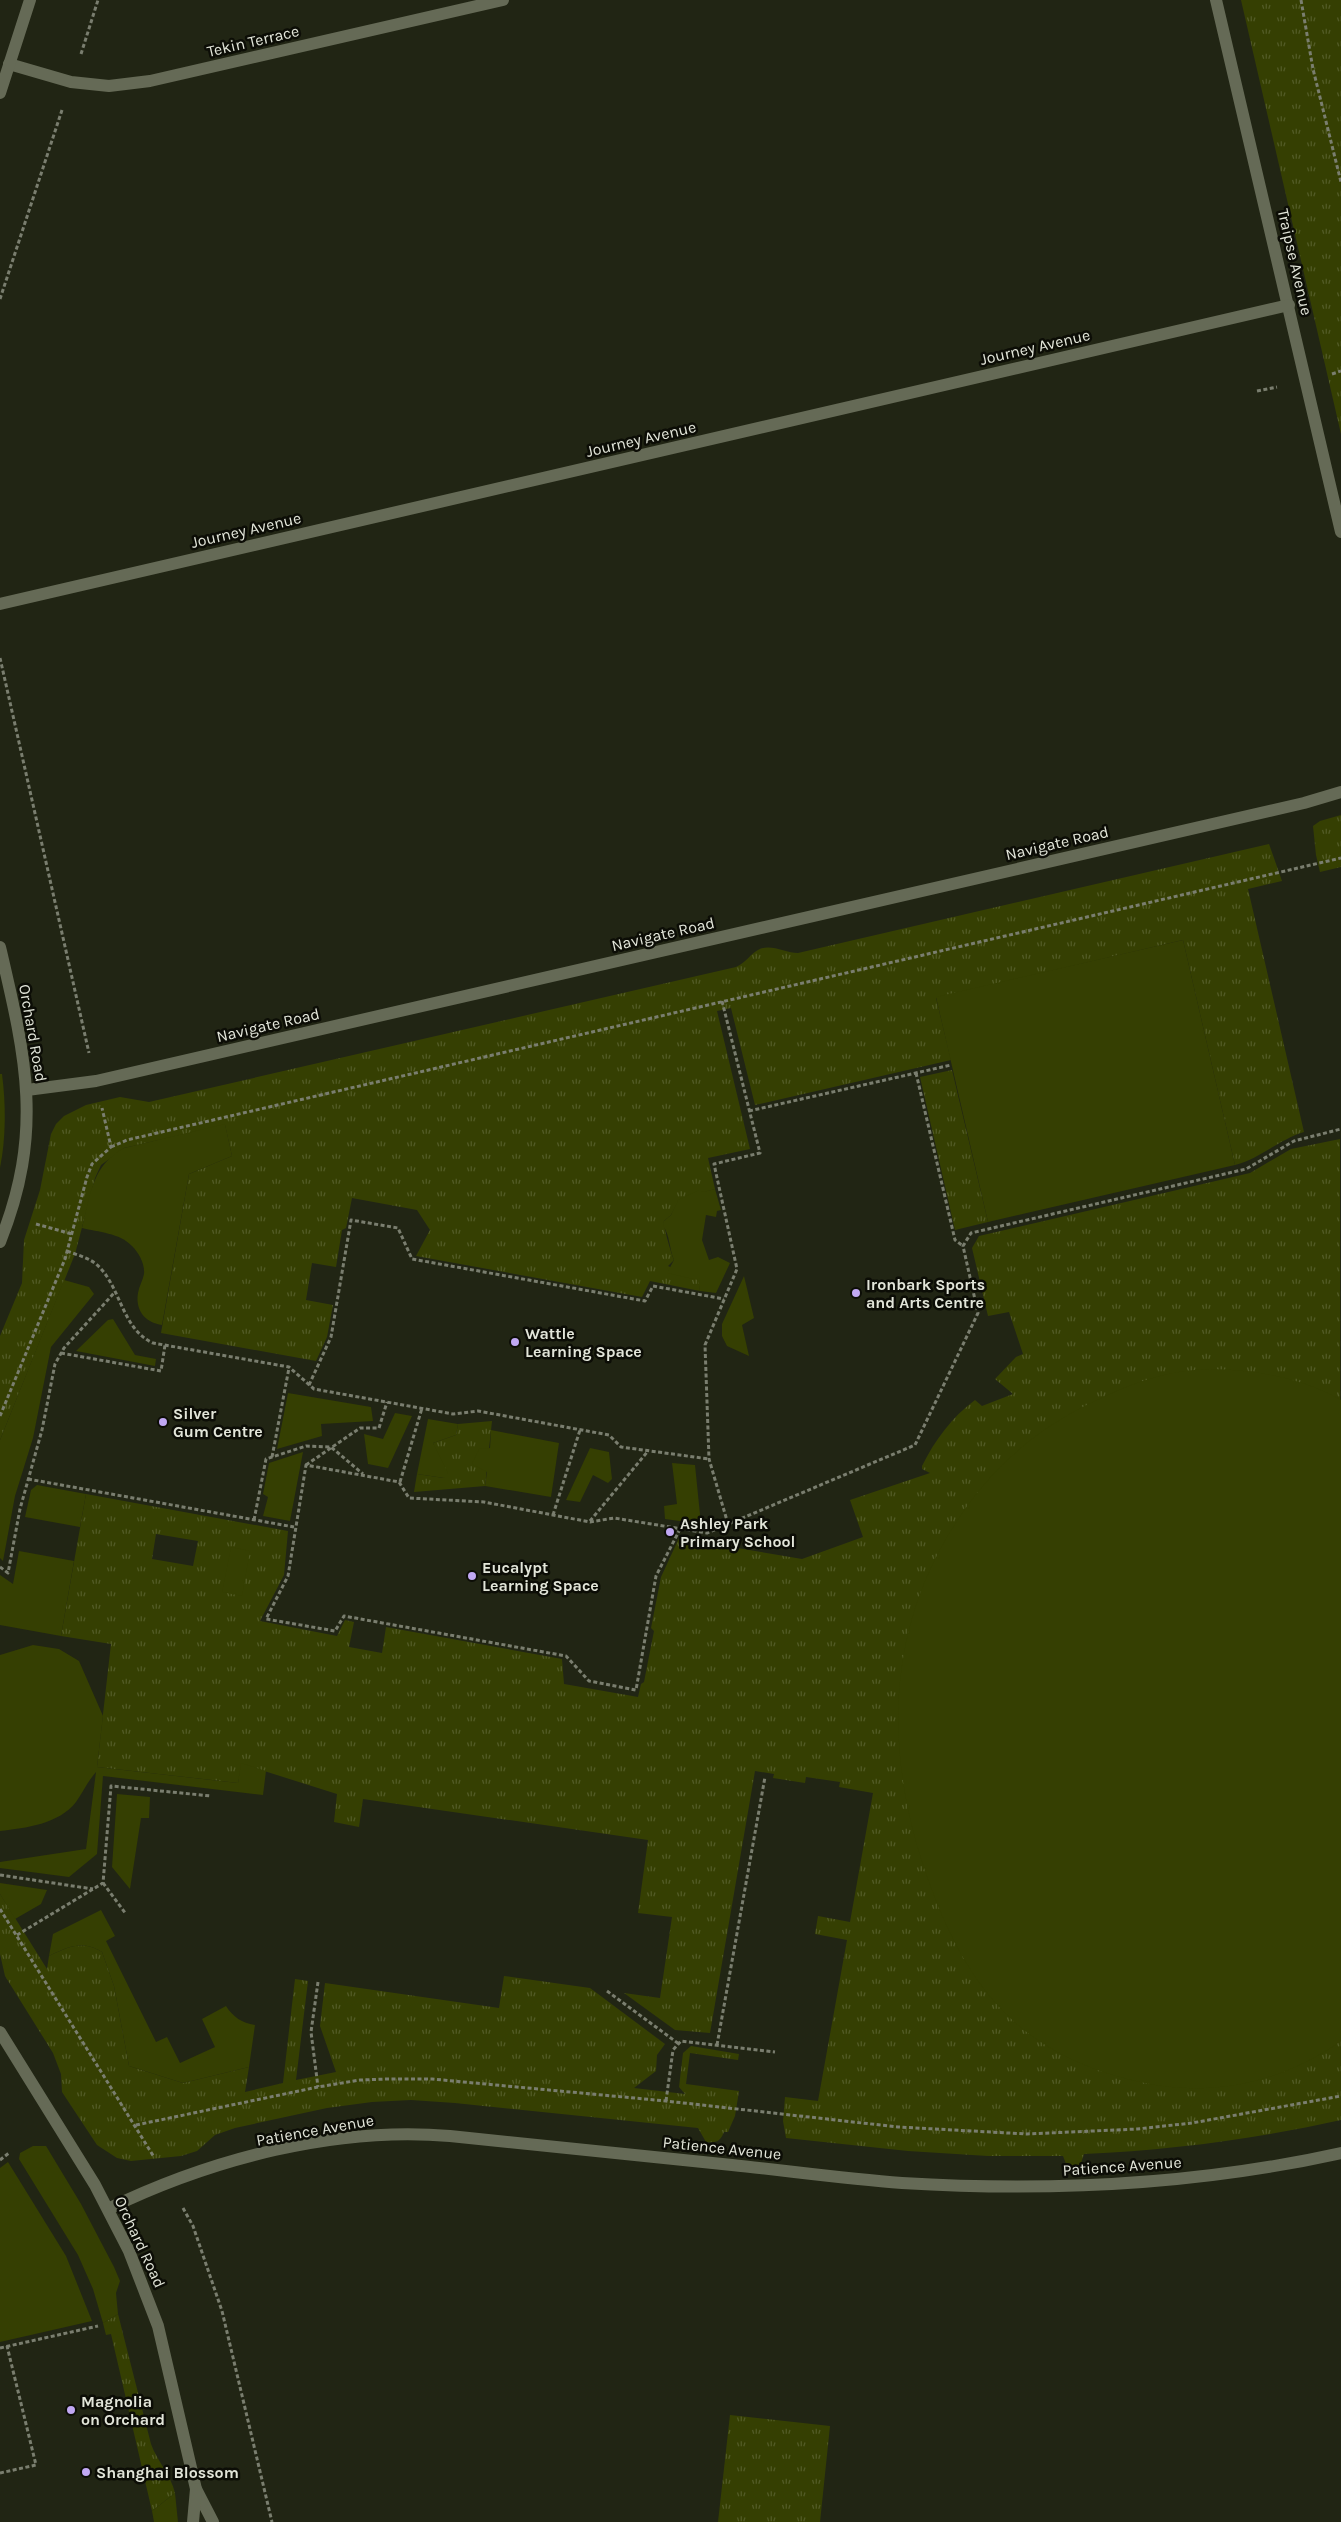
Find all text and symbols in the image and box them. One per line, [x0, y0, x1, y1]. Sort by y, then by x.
street label: Tekin Terrace [205, 21, 301, 61]
street label: Traipse Avenue [1274, 207, 1316, 317]
street label: Journey Avenue [978, 325, 1092, 369]
street label: Journey Avenue [584, 417, 698, 461]
street label: Journey Avenue [189, 508, 303, 552]
street label: Navigate Road [1004, 822, 1110, 864]
street label: Navigate Road [610, 913, 716, 955]
street label: Orchard Road [15, 983, 51, 1083]
street label: Navigate Road [215, 1004, 321, 1046]
place label: Ironbark Sports and Arts Centre [866, 1275, 985, 1312]
marker: Ironbark Sports and Arts Centre [850, 1287, 862, 1299]
place label: Wattle Learning Space [525, 1324, 642, 1361]
marker: Wattle Learning Space [509, 1336, 521, 1348]
place label: Silver Gum Centre [173, 1404, 263, 1441]
marker: Silver Gum Centre [157, 1416, 169, 1428]
place label: Ashley Park Primary School [680, 1514, 795, 1551]
marker: Ashley Park Primary School [664, 1526, 676, 1538]
place label: Eucalypt Learning Space [482, 1558, 599, 1595]
marker: Eucalypt Learning Space [466, 1570, 478, 1582]
street label: Patience Avenue [255, 2110, 375, 2150]
street label: Patience Avenue [662, 2132, 782, 2164]
street label: Patience Avenue [1062, 2152, 1182, 2180]
street label: Orchard Road [111, 2193, 169, 2291]
place label: Magnolia on Orchard [81, 2392, 165, 2429]
marker: Magnolia on Orchard [65, 2404, 77, 2416]
place label: Shanghai Blossom [96, 2463, 239, 2482]
marker: Shanghai Blossom [80, 2466, 92, 2478]

